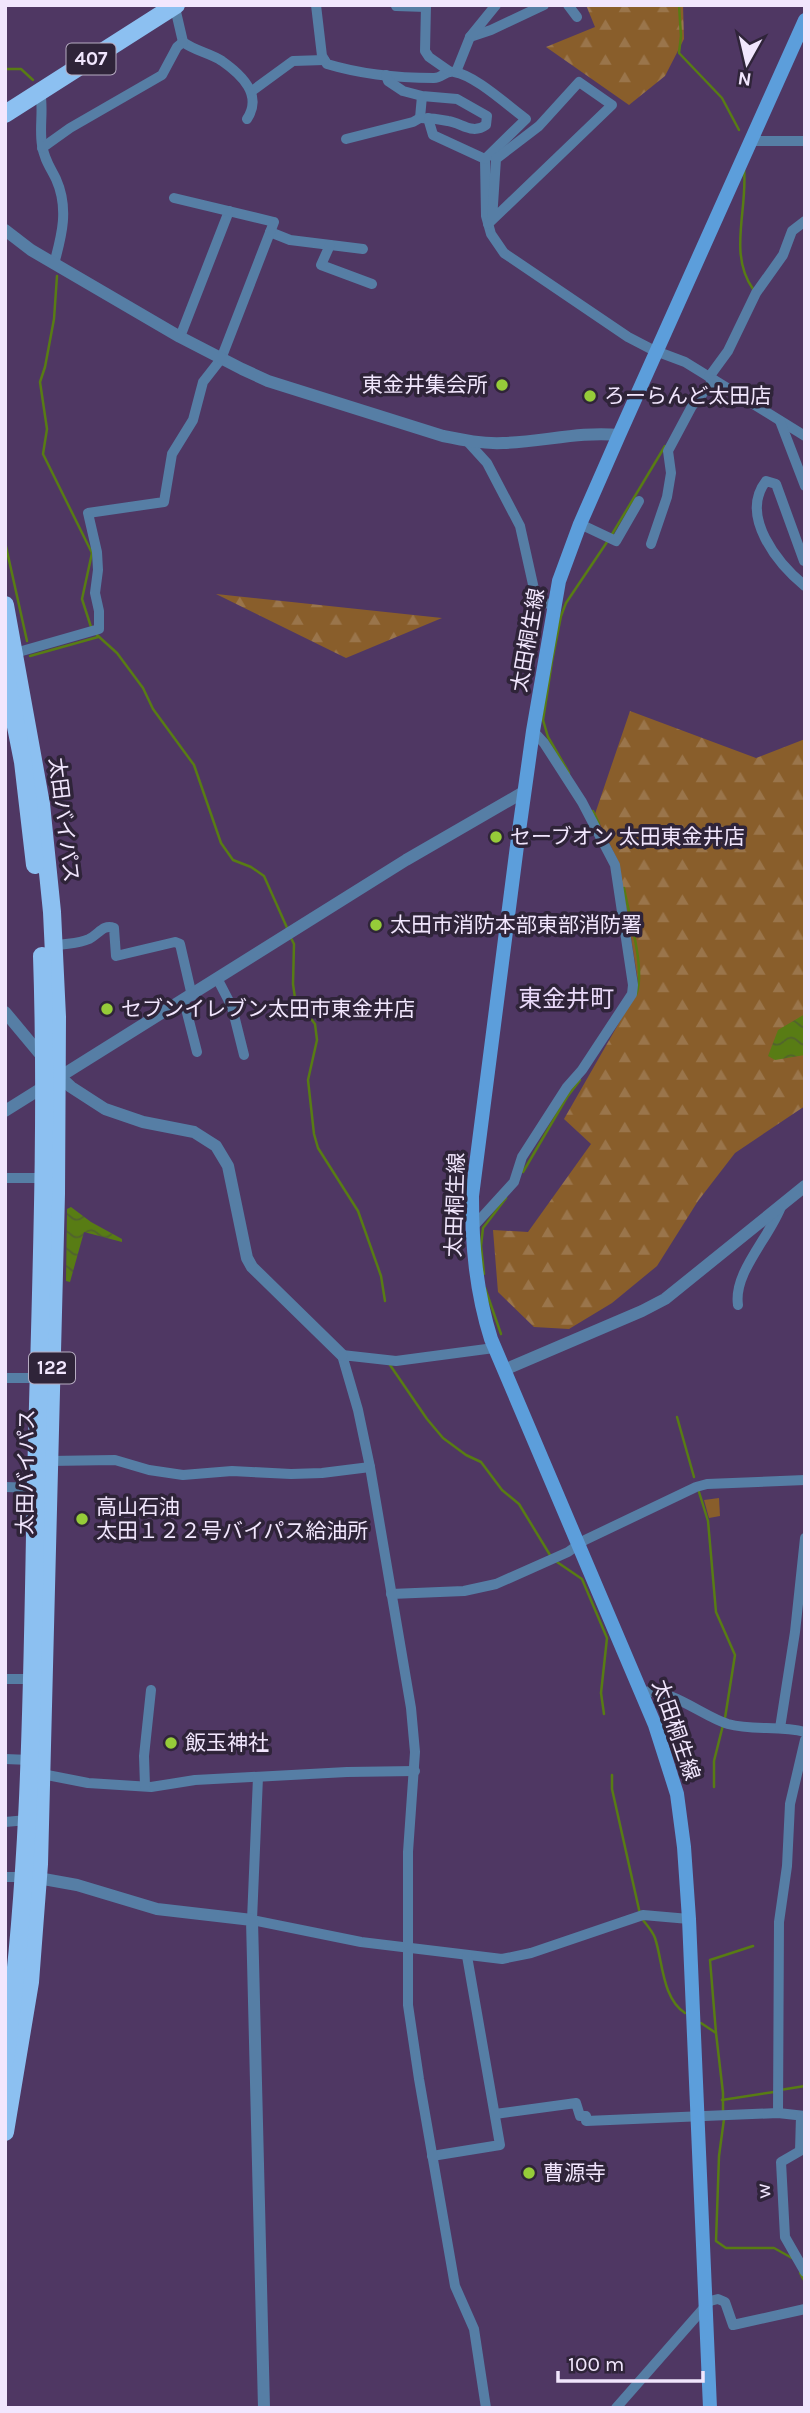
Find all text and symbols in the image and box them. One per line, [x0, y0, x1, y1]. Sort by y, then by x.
north arrow [712, 28, 782, 98]
road number: 407 [66, 44, 116, 74]
text: N [736, 67, 753, 91]
place label: 東金井集会所 [362, 373, 488, 397]
marker: 東金井集会所 [494, 377, 510, 393]
place label: ろーらんど太田店 [604, 384, 771, 408]
marker: ろーらんど太田店 [582, 388, 598, 404]
street label: 太田桐生線 [507, 586, 549, 694]
street label: 太田バイパス [44, 756, 84, 884]
place label: セーブオン 太田東金井店 [510, 825, 745, 849]
marker: セーブオン 太田東金井店 [488, 829, 504, 845]
place label: 太田市消防本部東部消防署 [390, 913, 642, 937]
marker: 太田市消防本部東部消防署 [368, 917, 384, 933]
district label: 東金井町 [518, 985, 614, 1013]
place label: セブンイレブン太田市東金井店 [121, 997, 415, 1021]
marker: セブンイレブン太田市東金井店 [99, 1001, 115, 1017]
street label: 太田桐生線 [441, 1152, 469, 1258]
road number: 122 [29, 1352, 75, 1384]
street label: 太田バイパス [13, 1409, 39, 1535]
place label: 高山石油 太田１２２号バイパス給油所 [96, 1495, 369, 1543]
marker: 高山石油 太田１２２号バイパス給油所 [74, 1511, 90, 1527]
street label: 太田桐生線 [648, 1676, 704, 1784]
place label: 飯玉神社 [185, 1731, 269, 1755]
marker: 飯玉神社 [163, 1735, 179, 1751]
place label: 曹源寺 [543, 2161, 606, 2185]
marker: 曹源寺 [521, 2165, 537, 2181]
street label: w [751, 2183, 775, 2199]
scale bar [558, 2340, 703, 2384]
text: 100 m [568, 2352, 625, 2376]

